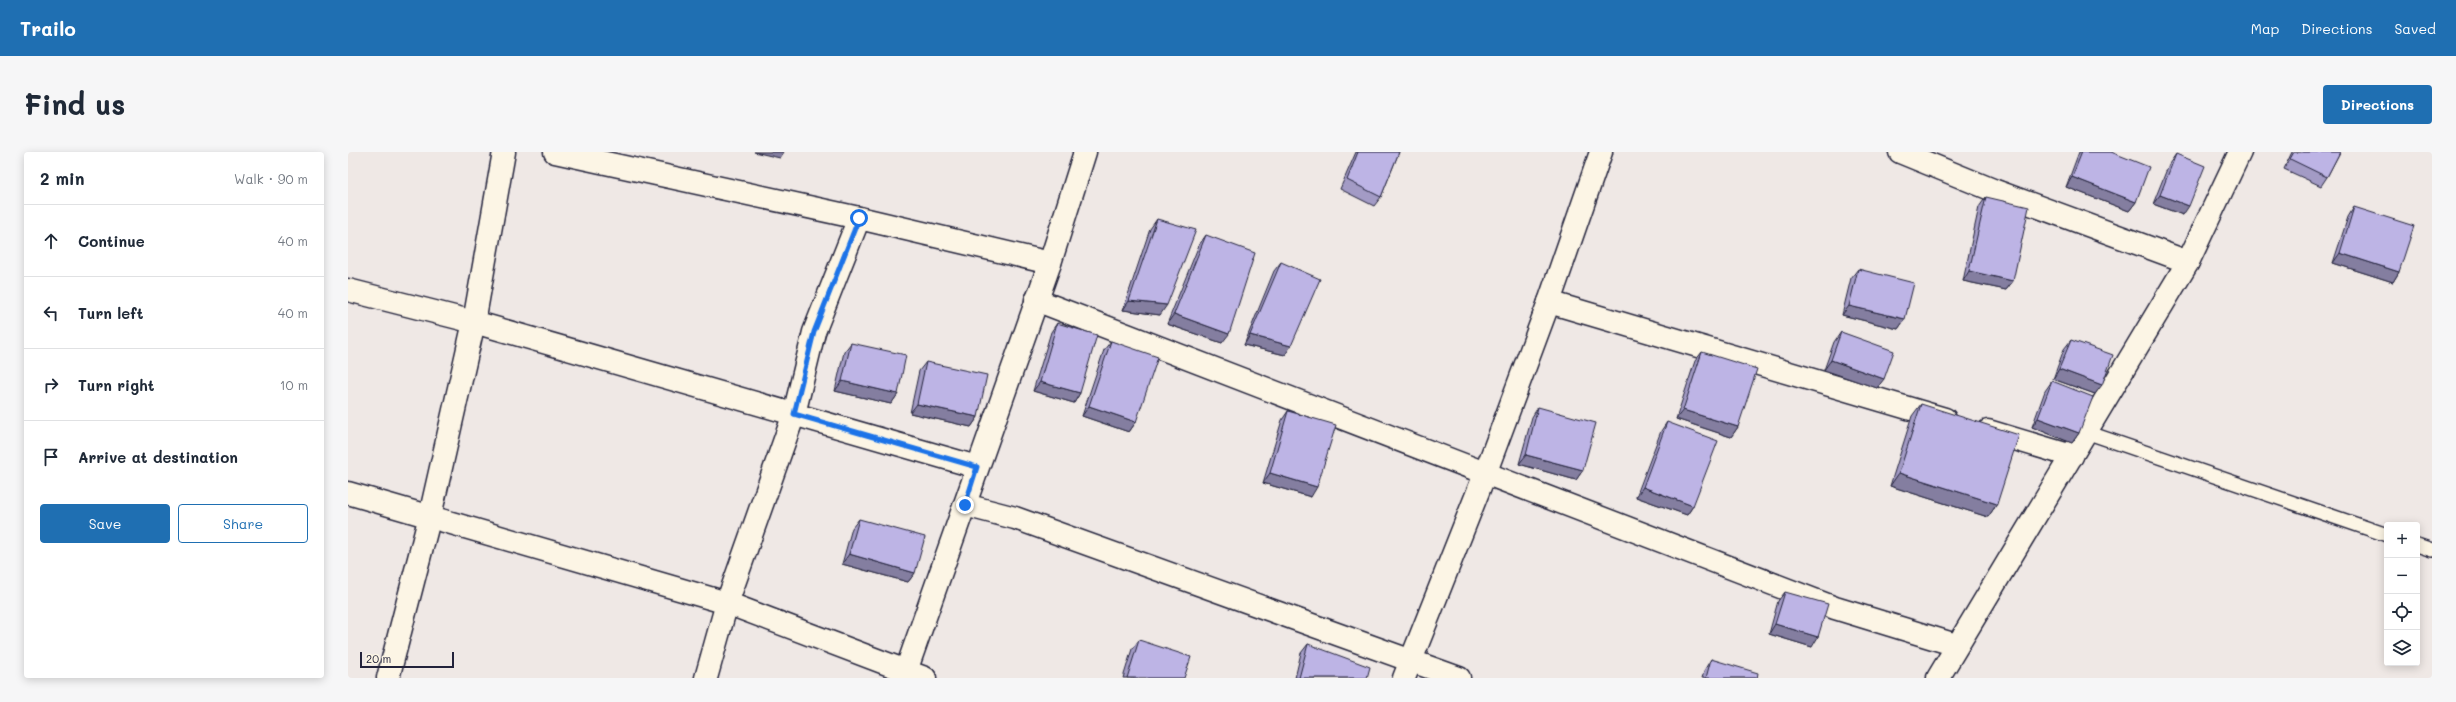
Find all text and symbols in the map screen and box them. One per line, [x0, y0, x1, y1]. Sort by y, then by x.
text: Trailo [20, 16, 76, 41]
text: Map [2251, 19, 2279, 38]
text: Directions [2301, 19, 2372, 38]
text: Saved [2394, 19, 2436, 38]
button: Directions [2323, 85, 2432, 124]
text: Find us [24, 86, 125, 122]
text: 2 min [40, 167, 85, 189]
text: Walk · 90 m [234, 170, 308, 187]
route start [850, 209, 868, 227]
icon: ahead [40, 230, 62, 252]
text: Continue [78, 231, 145, 251]
text: 40 m [278, 232, 308, 249]
icon: left [40, 302, 62, 324]
text: Turn left [78, 303, 143, 323]
text: 40 m [278, 304, 308, 321]
icon: right [40, 374, 62, 396]
text: Turn right [78, 375, 155, 395]
text: 10 m [280, 376, 308, 393]
icon: arrive [40, 446, 62, 468]
text: Arrive at destination [78, 447, 238, 467]
route end [956, 496, 974, 514]
button: Save [40, 504, 170, 543]
button: Share [178, 504, 308, 543]
map controls [2384, 522, 2420, 666]
button: + [2384, 522, 2420, 558]
button: − [2384, 558, 2420, 594]
button: locate [2384, 594, 2420, 630]
button: layers [2384, 630, 2420, 666]
scale bar [360, 650, 454, 669]
text: 20 m [366, 651, 391, 666]

